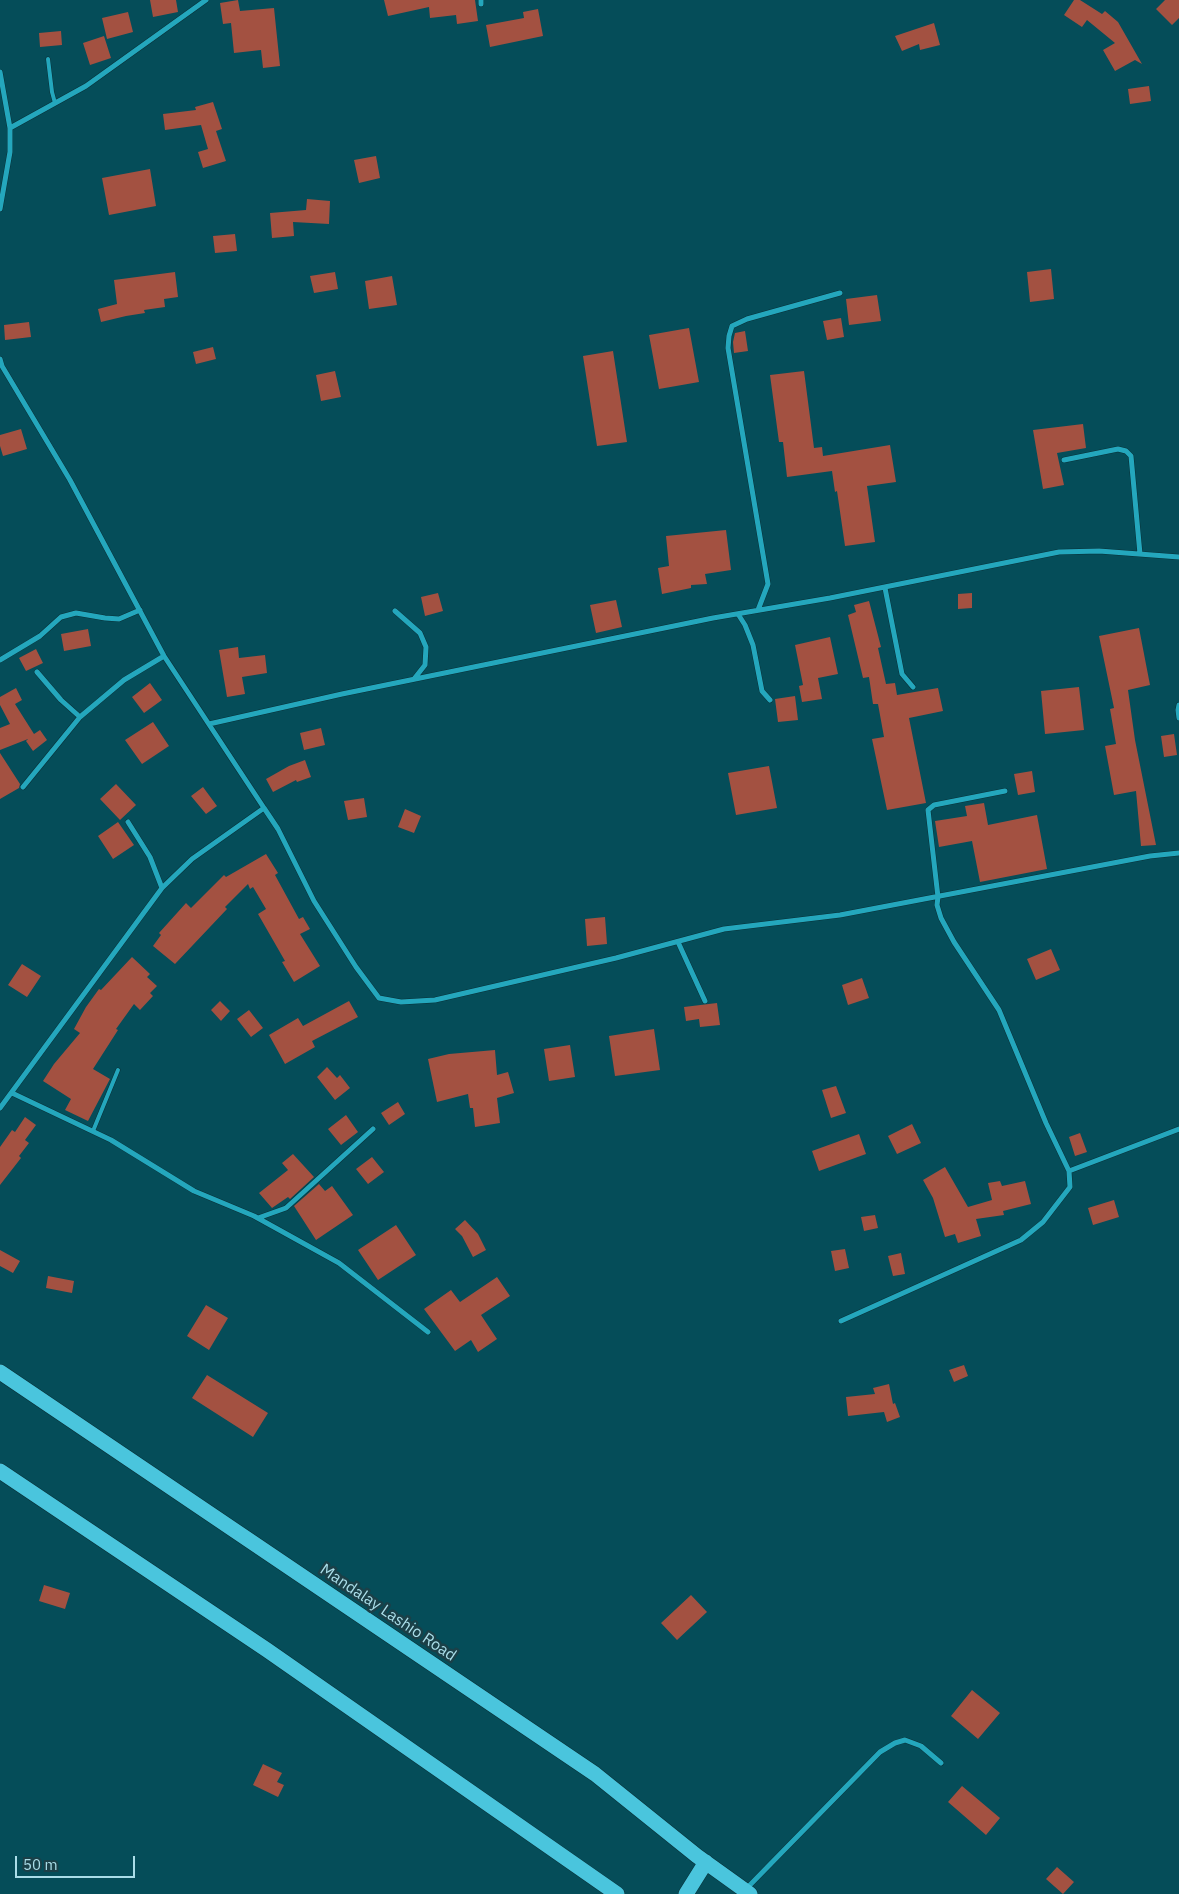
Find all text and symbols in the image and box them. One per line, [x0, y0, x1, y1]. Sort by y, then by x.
street label: Mandalay Lashio Road [316, 1560, 460, 1666]
scale bar [18, 1846, 138, 1878]
text: 50 m [23, 1855, 58, 1874]

